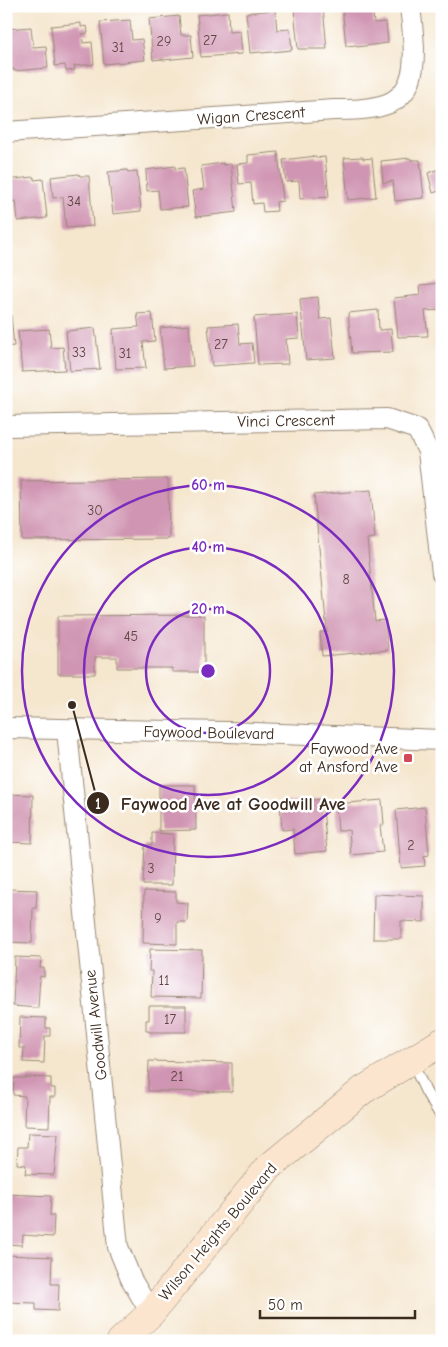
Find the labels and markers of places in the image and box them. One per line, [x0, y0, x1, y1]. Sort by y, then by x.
centre of rings [199, 662, 217, 680]
place label: Faywood Ave at Ansford Ave [299, 740, 398, 776]
marker: Faywood Ave at Ansford Ave [402, 752, 414, 764]
callout: Faywood Ave at Goodwill Ave [85, 787, 355, 820]

